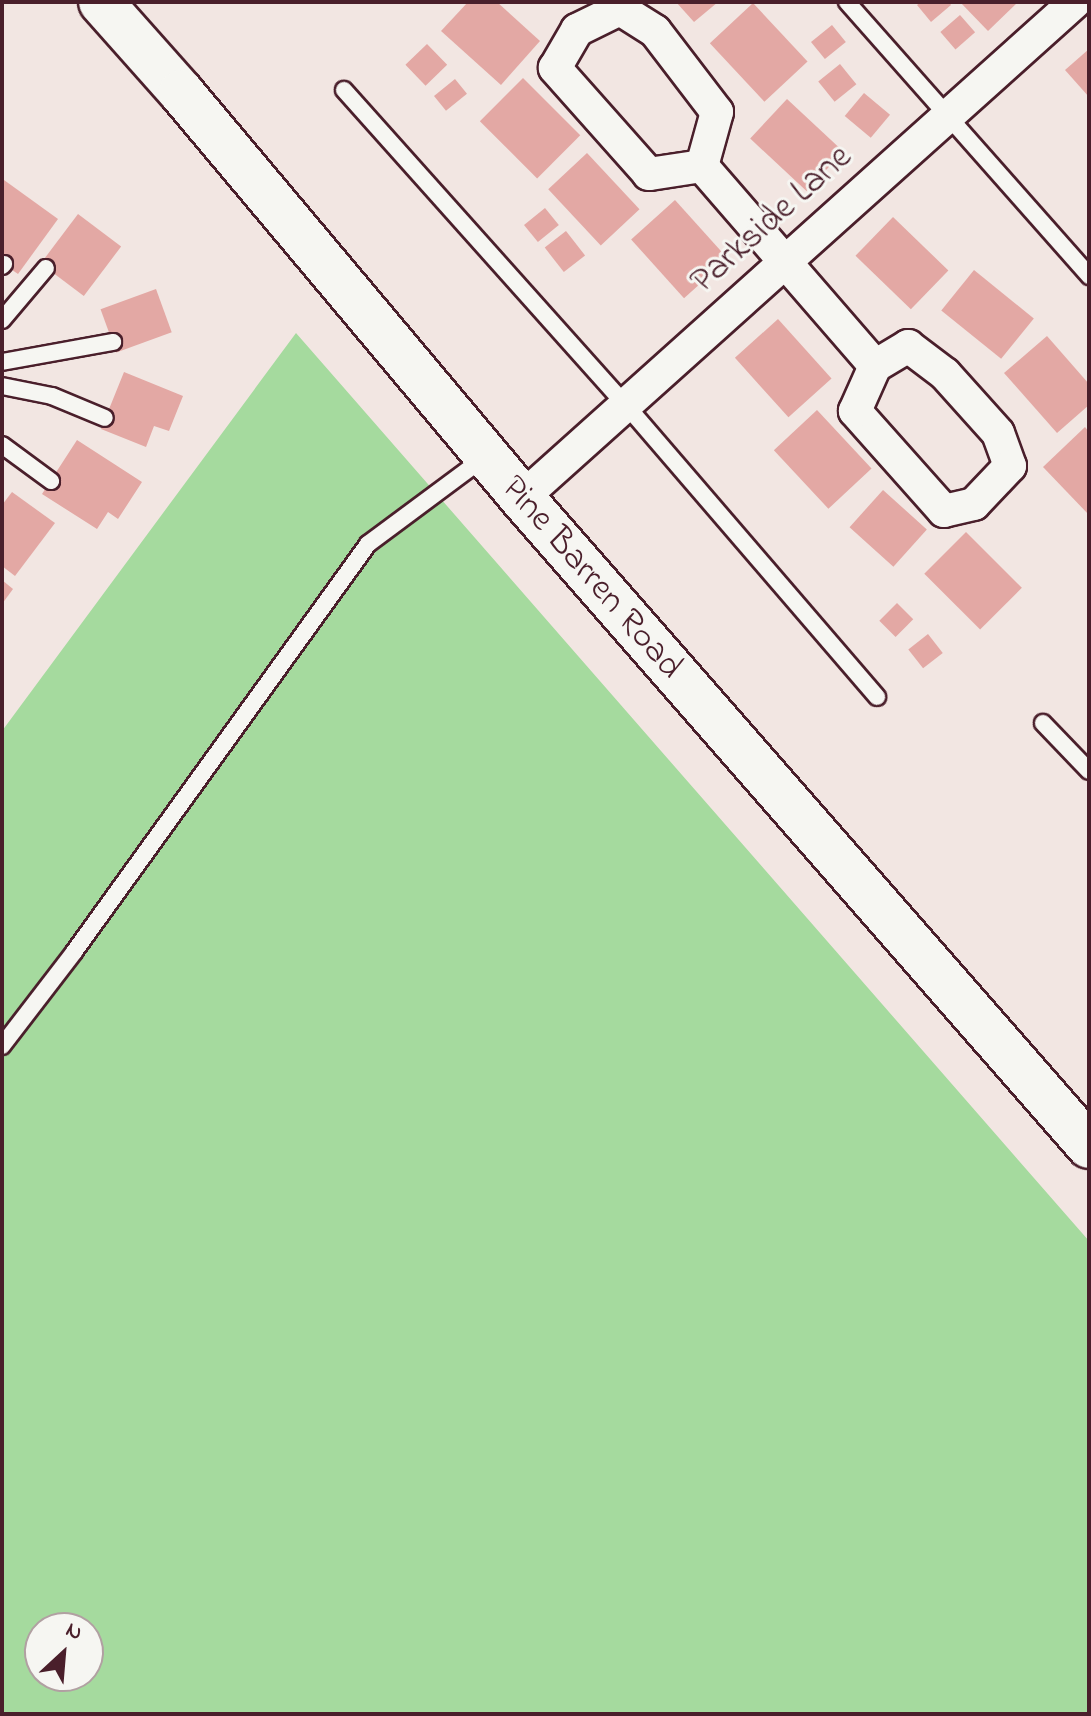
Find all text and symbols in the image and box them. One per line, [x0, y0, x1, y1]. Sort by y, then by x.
street label: Parkside Lane [683, 136, 861, 304]
street label: Pine Barren Road [491, 468, 691, 688]
north arrow [24, 1612, 104, 1692]
text: N [60, 1615, 87, 1650]

